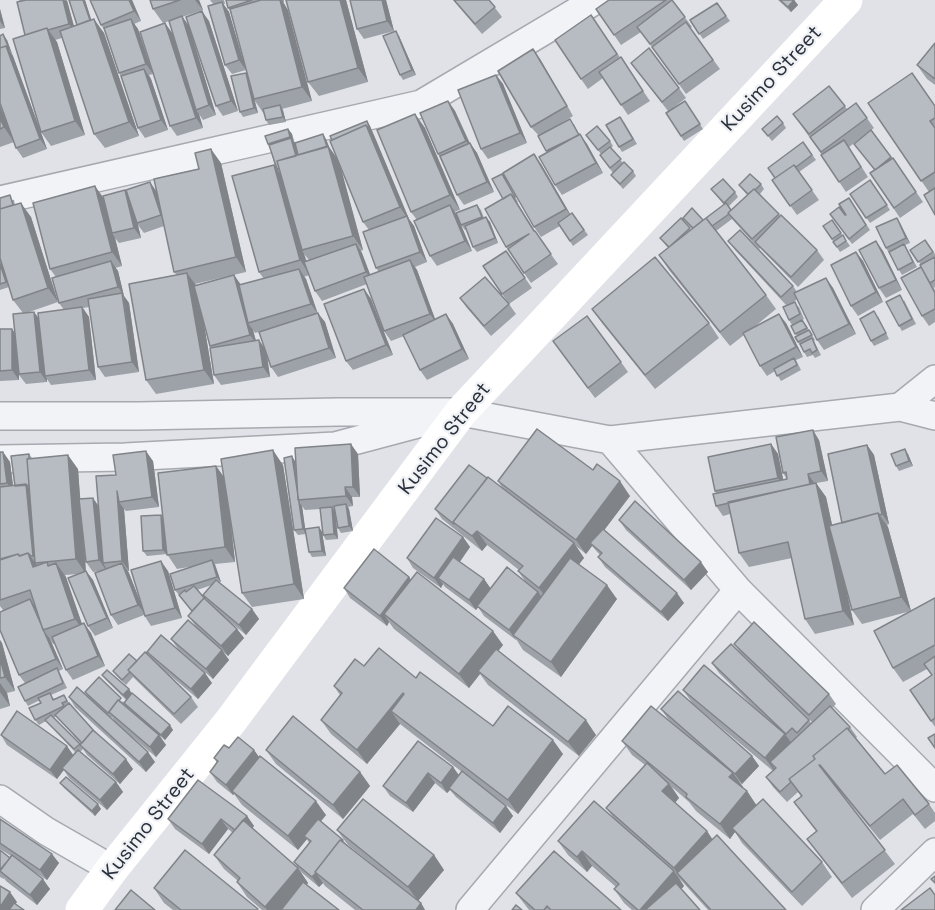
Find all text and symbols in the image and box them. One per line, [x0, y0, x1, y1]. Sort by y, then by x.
street label: Kusimo Street [717, 21, 827, 137]
street label: Kusimo Street [394, 378, 496, 500]
street label: Kusimo Street [98, 763, 200, 885]

